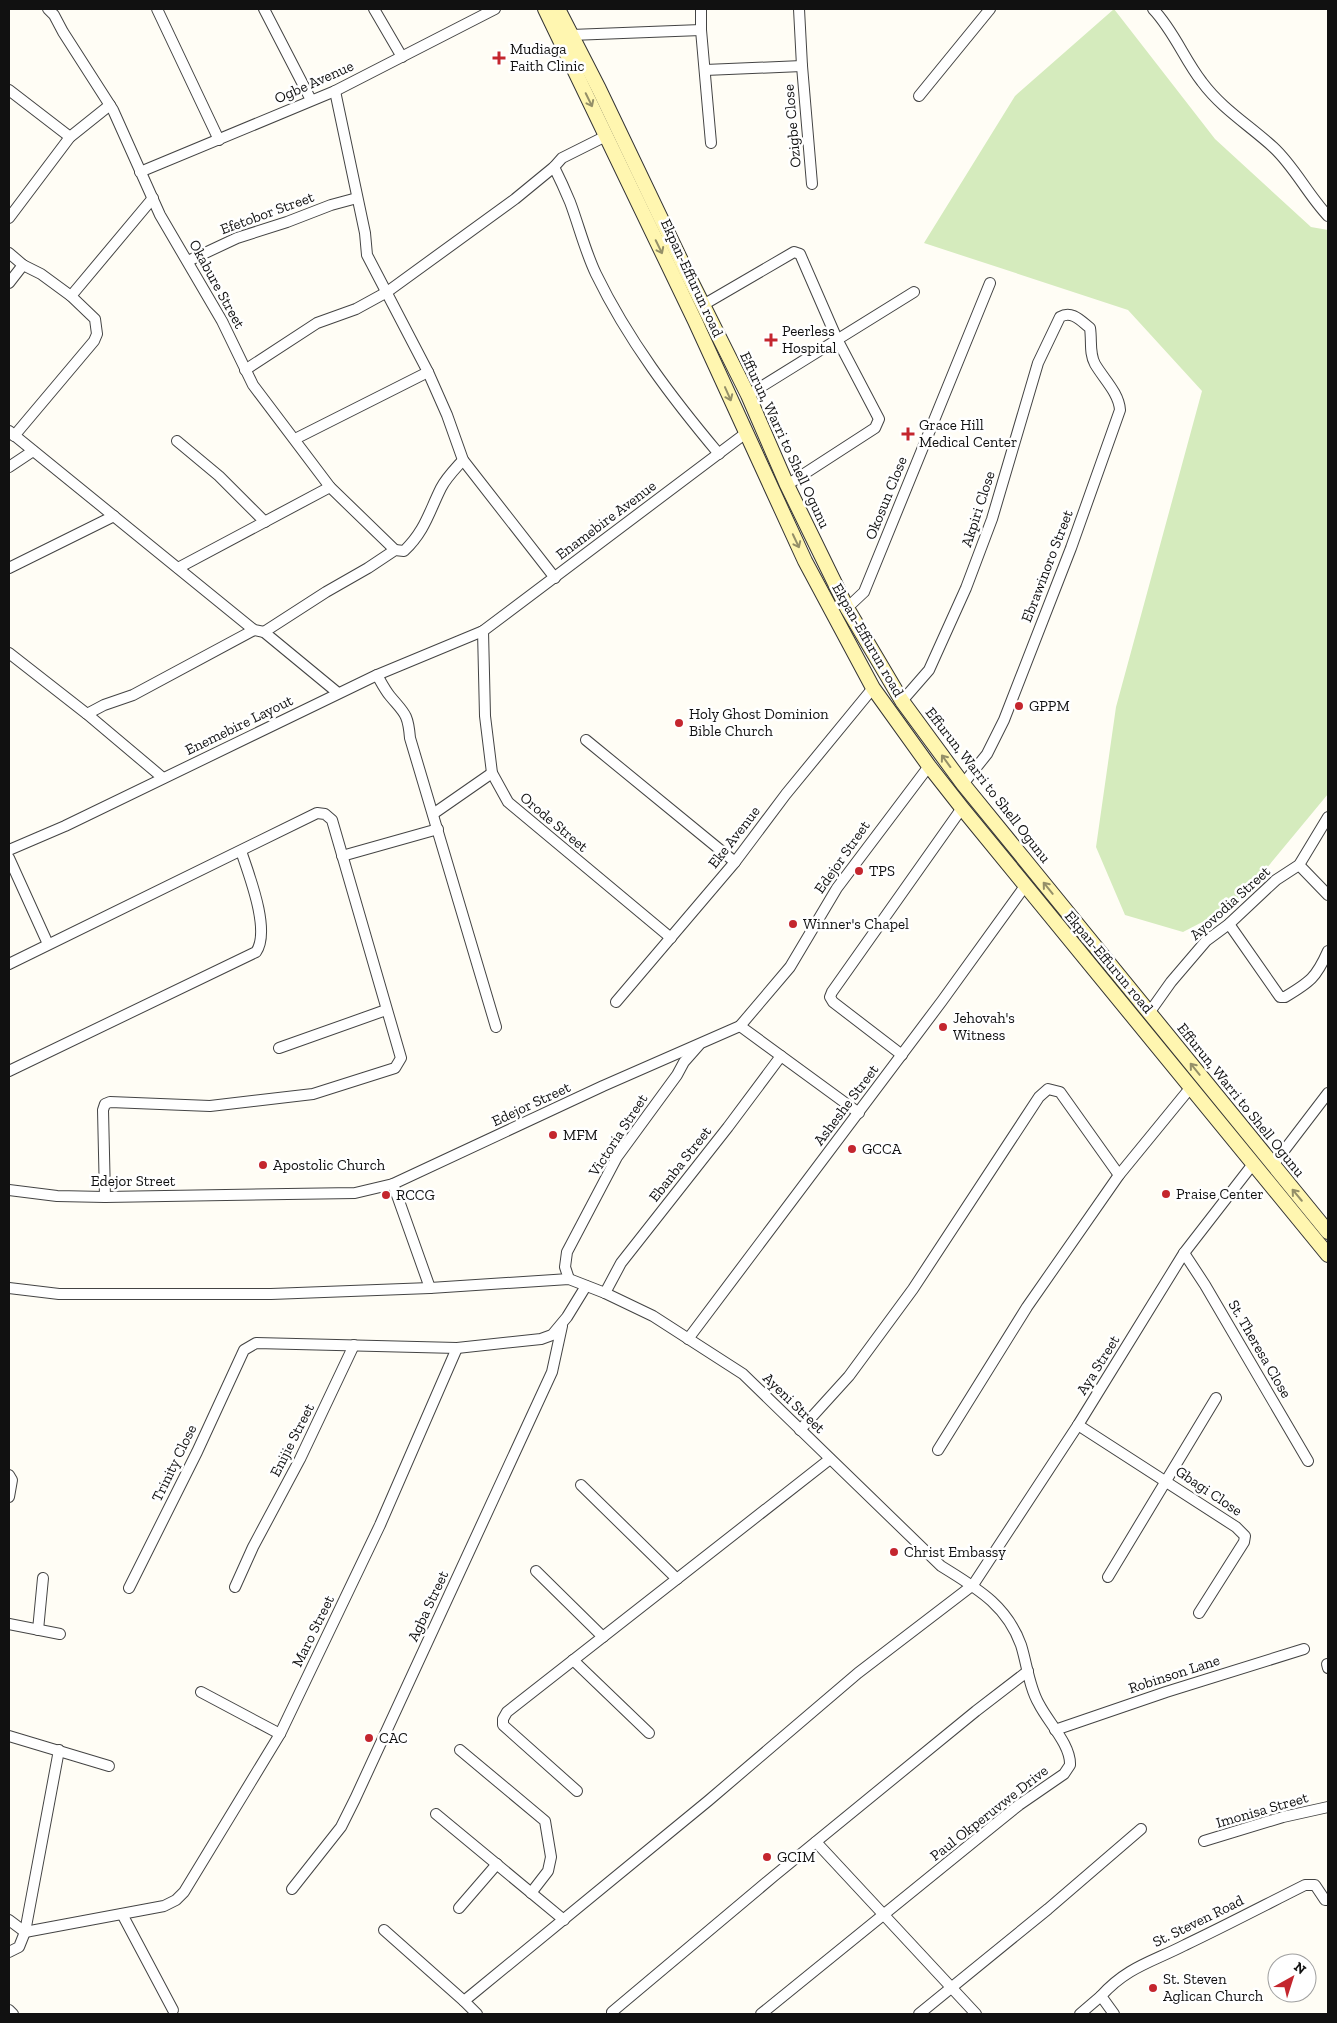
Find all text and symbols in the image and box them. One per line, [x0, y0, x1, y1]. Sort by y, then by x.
place label: Mudiaga Faith Clinic [510, 40, 585, 75]
marker: Mudiaga Faith Clinic [492, 51, 506, 65]
street label: Ogbe Avenue [272, 57, 356, 107]
street label: Ozigbe Close [779, 83, 805, 169]
one-way arrow [585, 92, 594, 107]
street label: Efetobor Street [218, 188, 317, 238]
street label: Ekpan-Effurun road [657, 216, 728, 341]
street label: Okabure Street [185, 237, 249, 332]
one-way arrow [654, 239, 664, 254]
place label: Peerless Hospital [782, 322, 837, 357]
marker: Peerless Hospital [764, 333, 778, 347]
street label: Effurun, Warri to Shell Ogunu [736, 349, 834, 532]
one-way arrow [723, 386, 733, 401]
place label: Grace Hill Medical Center [919, 416, 1017, 451]
marker: Grace Hill Medical Center [901, 427, 915, 441]
street label: Okosun Close [861, 454, 911, 542]
street label: Akpiri Close [957, 469, 999, 549]
street label: Enamebire Avenue [552, 476, 660, 564]
street label: Ebrawinoro Street [1017, 507, 1077, 625]
one-way arrow [791, 533, 801, 548]
street label: Ekpan-Effurun road [828, 580, 908, 701]
street label: Enemebire Layout [182, 691, 296, 759]
place label: GPPM [1029, 697, 1070, 715]
marker: GPPM [1013, 700, 1025, 712]
street label: Effurun, Warri to Shell Ogunu [922, 704, 1055, 867]
place label: Holy Ghost Dominion Bible Church [689, 705, 829, 740]
marker: Holy Ghost Dominion Bible Church [673, 717, 685, 729]
one-way arrow [941, 755, 952, 768]
street label: Orode Street [516, 788, 592, 856]
street label: Eke Avenue [704, 802, 764, 872]
street label: Edejor Street [810, 817, 874, 897]
place label: TPS [869, 862, 895, 880]
street label: Ayovodia Street [1186, 862, 1274, 944]
marker: TPS [853, 865, 865, 877]
one-way arrow [1042, 882, 1053, 895]
street label: Ekpan-Effurun road [1061, 907, 1158, 1017]
place label: Winner's Chapel [803, 915, 909, 933]
marker: Winner's Chapel [787, 918, 799, 930]
place label: Jehovah's Witness [953, 1009, 1015, 1044]
street label: Effurun, Warri to Shell Ogunu [1173, 1020, 1309, 1181]
marker: Jehovah's Witness [937, 1021, 949, 1033]
street label: Asheshe Street [810, 1061, 883, 1149]
one-way arrow [1189, 1062, 1200, 1075]
street label: Edejor Street [489, 1078, 574, 1130]
street label: Victoria Street [584, 1090, 652, 1180]
street label: Ebanba Street [645, 1122, 715, 1205]
place label: MFM [563, 1126, 598, 1144]
marker: MFM [547, 1129, 559, 1141]
place label: GCCA [862, 1140, 902, 1158]
marker: GCCA [846, 1143, 858, 1155]
place label: Apostolic Church [273, 1156, 386, 1174]
marker: Apostolic Church [257, 1159, 269, 1171]
street label: Edejor Street [91, 1172, 176, 1190]
place label: Praise Center [1176, 1185, 1264, 1203]
place label: RCCG [396, 1186, 435, 1204]
marker: Praise Center [1160, 1188, 1172, 1200]
one-way arrow [1292, 1188, 1303, 1201]
marker: RCCG [380, 1189, 392, 1201]
street label: St. Theresa Close [1225, 1297, 1295, 1401]
street label: Aya Street [1073, 1332, 1124, 1398]
street label: Ayeni Street [759, 1369, 829, 1437]
street label: Enijie Street [266, 1400, 318, 1480]
street label: Trinity Close [148, 1421, 200, 1505]
street label: Gbagi Close [1172, 1462, 1246, 1520]
place label: Christ Embassy [904, 1543, 1006, 1561]
marker: Christ Embassy [888, 1546, 900, 1558]
street label: Agba Street [404, 1567, 452, 1644]
street label: Maro Street [288, 1592, 338, 1670]
street label: Robinson Lane [1126, 1651, 1222, 1697]
place label: CAC [379, 1729, 408, 1747]
marker: CAC [363, 1732, 375, 1744]
street label: Paul Okperuvwe Drive [926, 1761, 1052, 1865]
street label: Imonisa Street [1214, 1788, 1311, 1832]
place label: GCIM [777, 1848, 815, 1866]
marker: GCIM [761, 1851, 773, 1863]
street label: St. Steven Road [1149, 1891, 1247, 1951]
north arrow [1267, 1953, 1317, 2003]
text: N [1290, 1958, 1310, 1978]
place label: St. Steven Aglican Church [1163, 1970, 1264, 2005]
marker: St. Steven Aglican Church [1147, 1982, 1159, 1994]

